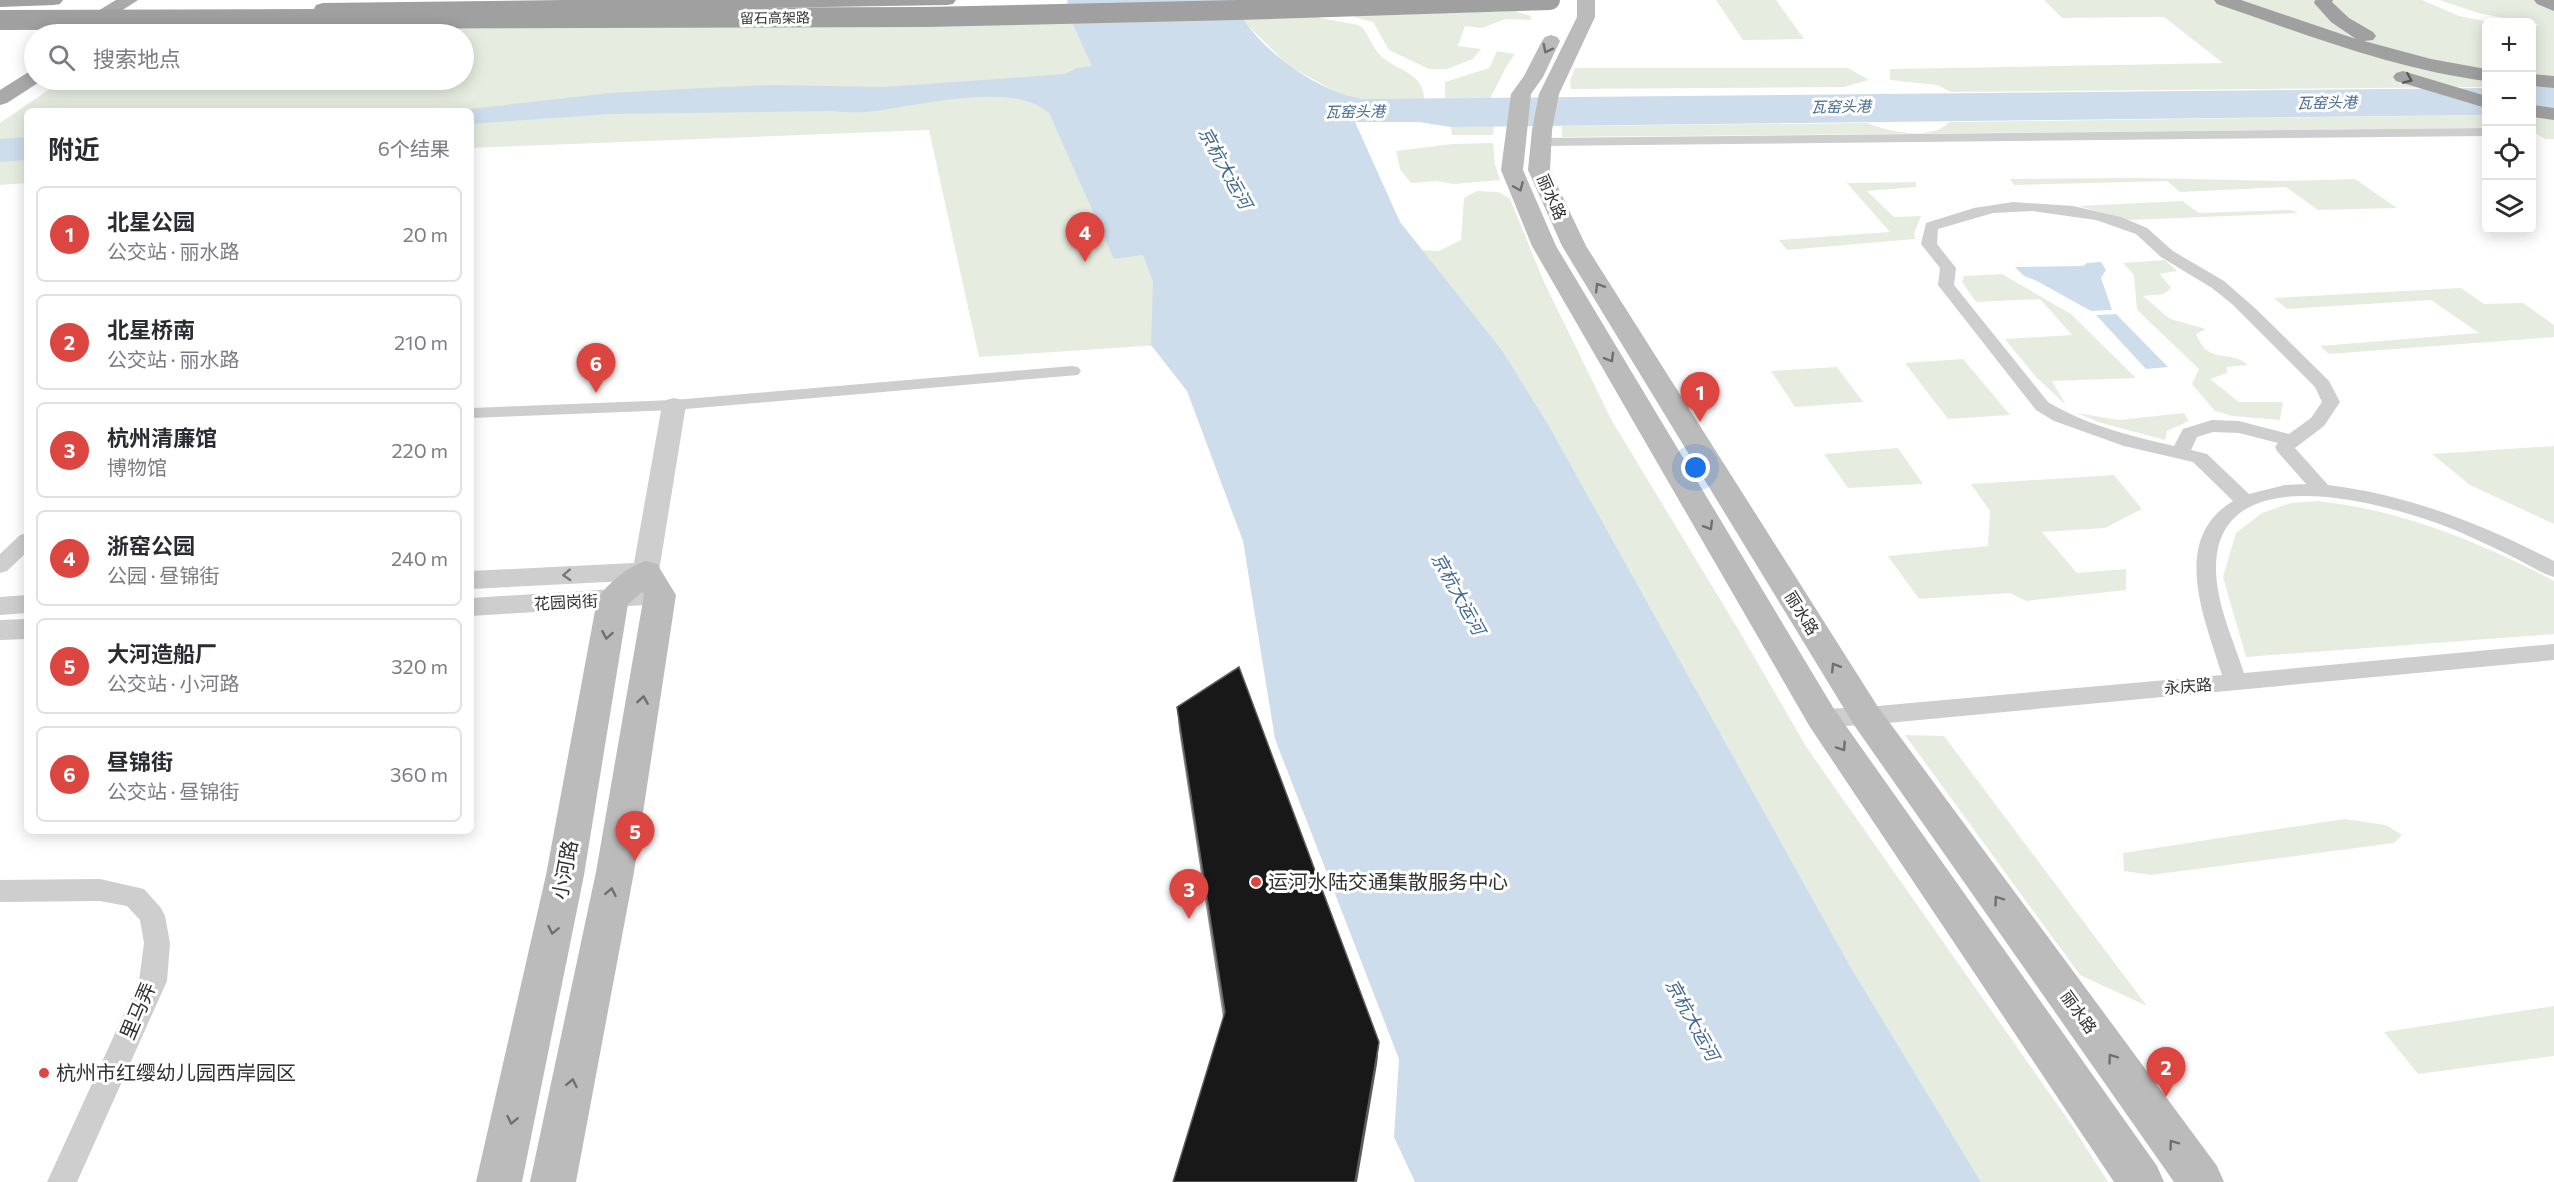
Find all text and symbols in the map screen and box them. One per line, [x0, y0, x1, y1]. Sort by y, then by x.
street label: 留石高架路 [740, 8, 810, 27]
map controls [2482, 18, 2536, 234]
button: + [2482, 18, 2536, 72]
search box [24, 24, 474, 90]
icon: search [45, 41, 78, 74]
one-way arrow [1543, 42, 1555, 53]
text: 搜索地点 [93, 45, 181, 72]
one-way arrow [2402, 72, 2413, 84]
button: − [2482, 72, 2536, 126]
water label: 瓦窑头港 [2297, 92, 2359, 112]
water label: 瓦窑头港 [1811, 96, 1873, 116]
water label: 瓦窑头港 [1325, 101, 1387, 121]
water label: 京杭大运河 [1194, 123, 1259, 215]
button: locate [2482, 126, 2536, 180]
text: 附近 [48, 133, 100, 164]
text: 6个结果 [378, 136, 450, 160]
street label: 丽水路 [1534, 171, 1571, 223]
one-way arrow [1512, 180, 1524, 191]
button: layers [2482, 180, 2536, 234]
text: 北星公园 [107, 208, 195, 235]
pin: 4 [1066, 212, 1104, 262]
text: 1 [65, 222, 74, 246]
text: 20 m [403, 222, 448, 246]
text: 公交站 · 丽水路 [107, 239, 239, 263]
one-way arrow [1595, 283, 1607, 293]
text: 北星桥南 [107, 316, 195, 343]
text: 2 [64, 330, 75, 354]
text: 210 m [394, 330, 448, 354]
pin: 6 [576, 344, 616, 393]
text: 公交站 · 丽水路 [107, 347, 239, 371]
one-way arrow [1603, 352, 1614, 362]
pin: 1 [1680, 372, 1720, 422]
text: 杭州清廉馆 [107, 424, 217, 451]
text: 3 [64, 438, 75, 462]
text: 220 m [392, 438, 448, 462]
your location [1681, 453, 1710, 482]
text: 博物馆 [107, 455, 167, 479]
one-way arrow [1702, 520, 1713, 530]
text: 浙窑公园 [107, 532, 195, 559]
text: 4 [63, 546, 76, 570]
text: 240 m [391, 546, 448, 570]
water label: 京杭大运河 [1427, 549, 1492, 641]
text: 公园 · 昼锦街 [107, 563, 219, 587]
one-way arrow [563, 568, 572, 581]
street label: 丽水路 [1782, 587, 1823, 638]
street label: 花园岗街 [534, 590, 598, 613]
one-way arrow [601, 629, 614, 639]
text: 大河造船厂 [107, 640, 217, 667]
text: 5 [64, 654, 75, 678]
text: 320 m [391, 654, 448, 678]
one-way arrow [1830, 663, 1842, 673]
text: 公交站 · 小河路 [107, 671, 239, 695]
street label: 永庆路 [2163, 674, 2213, 697]
one-way arrow [637, 695, 649, 705]
one-way arrow [1835, 741, 1846, 752]
text: 昼锦街 [107, 748, 173, 775]
text: 6 [63, 762, 76, 786]
text: 360 m [390, 762, 448, 786]
text: 公交站 · 昼锦街 [107, 779, 239, 803]
pin: 5 [616, 812, 654, 861]
street label: 小河路 [547, 838, 582, 902]
place label: 运河水陆交通集散服务中心 [1268, 869, 1508, 893]
pin: 3 [1170, 870, 1208, 919]
marker: 运河水陆交通集散服务中心 [1249, 875, 1263, 889]
one-way arrow [604, 888, 617, 898]
one-way arrow [1994, 895, 2005, 906]
one-way arrow [547, 924, 560, 934]
water label: 京杭大运河 [1661, 975, 1726, 1067]
street label: 里马弄 [114, 978, 160, 1043]
street label: 丽水路 [2058, 987, 2101, 1037]
pin: 2 [2146, 1048, 2186, 1097]
one-way arrow [2108, 1054, 2119, 1065]
place label: 杭州市红缨幼儿园西岸园区 [56, 1060, 296, 1084]
marker: 杭州市红缨幼儿园西岸园区 [37, 1066, 51, 1080]
one-way arrow [565, 1079, 578, 1089]
one-way arrow [506, 1115, 519, 1125]
one-way arrow [2169, 1139, 2180, 1150]

